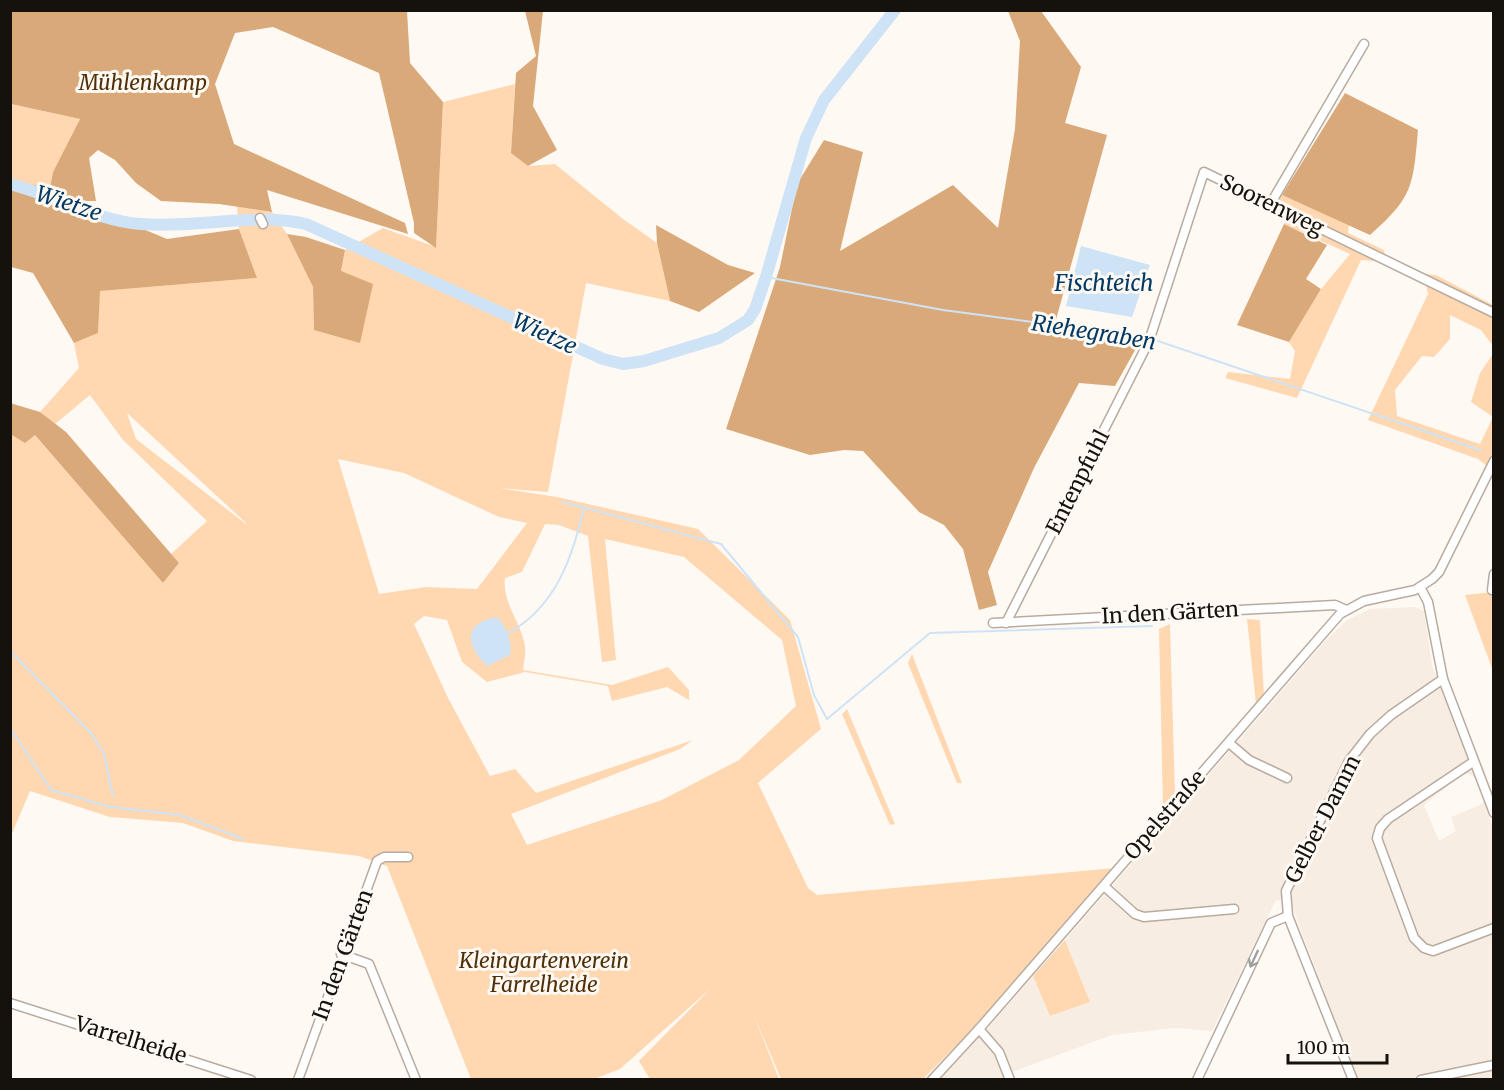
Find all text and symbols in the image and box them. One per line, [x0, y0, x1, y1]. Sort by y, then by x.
park label: Mühlenkamp [78, 69, 207, 96]
street label: Soorenweg [1216, 168, 1329, 241]
water label: Wietze [32, 179, 106, 227]
water label: Fischteich [1053, 269, 1154, 297]
water label: Wietze [508, 306, 582, 360]
water label: Riehegraben [1030, 308, 1158, 356]
street label: Entenpfuhl [1040, 425, 1116, 538]
street label: In den Gärten [1101, 595, 1239, 630]
street label: Gelber Damm [1279, 750, 1366, 887]
street label: Opelstraße [1118, 764, 1211, 865]
street label: In den Gärten [306, 885, 379, 1024]
park label: Kleingartenverein Farrelheide [458, 947, 629, 998]
one-way arrow [1248, 950, 1260, 968]
street label: Varrelheide [71, 1009, 190, 1069]
scale bar [1288, 1027, 1387, 1065]
text: 100 m [1297, 1036, 1350, 1059]

